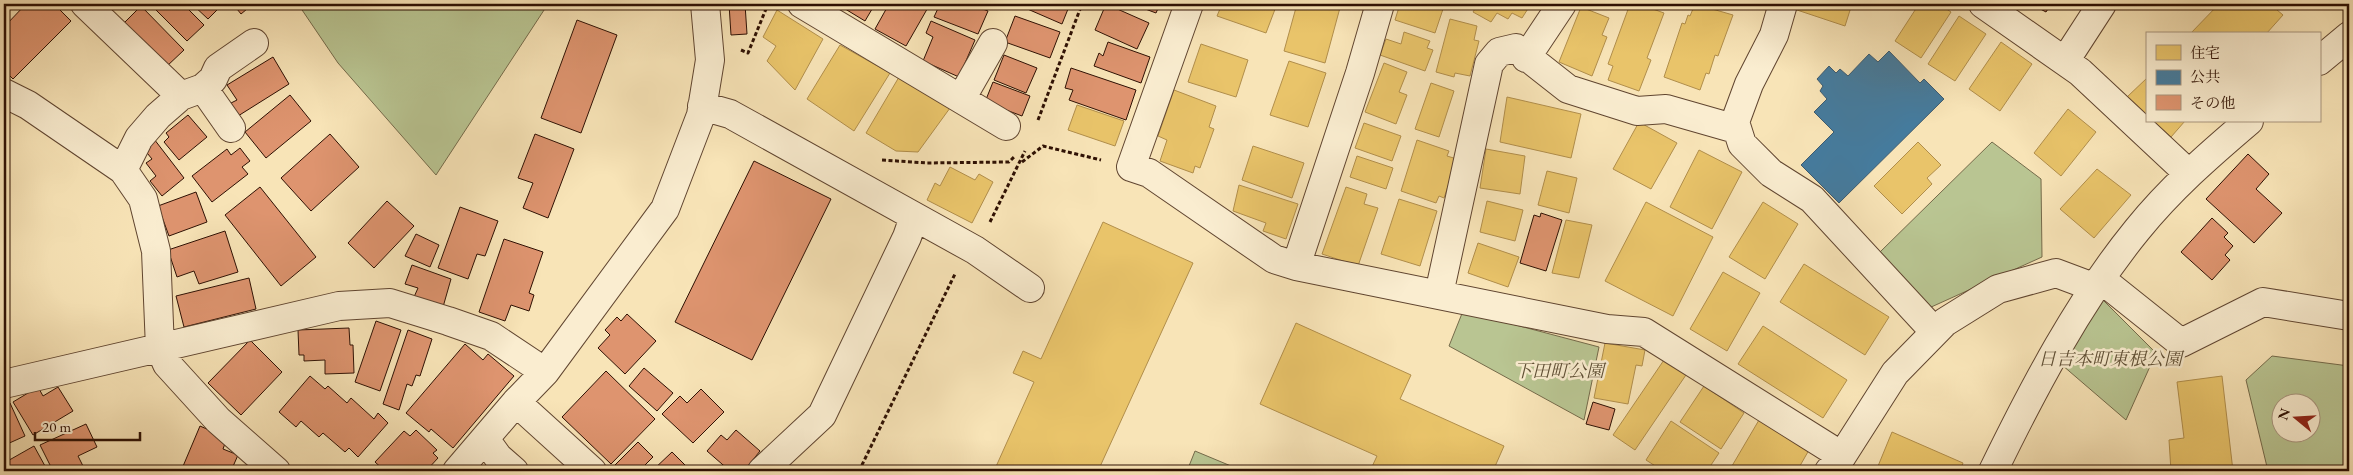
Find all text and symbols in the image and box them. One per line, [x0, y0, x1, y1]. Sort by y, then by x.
legend [2146, 32, 2320, 122]
text: 住宅 [2190, 43, 2220, 62]
text: 公共 [2190, 67, 2220, 86]
text: その他 [2190, 93, 2235, 112]
park label: 日吉本町東根公園 [2038, 347, 2185, 370]
park label: 下田町公園 [1514, 359, 1607, 382]
north arrow [2270, 392, 2320, 442]
text: N [2273, 405, 2294, 422]
scale bar [35, 410, 140, 442]
text: 20 m [42, 417, 71, 436]

